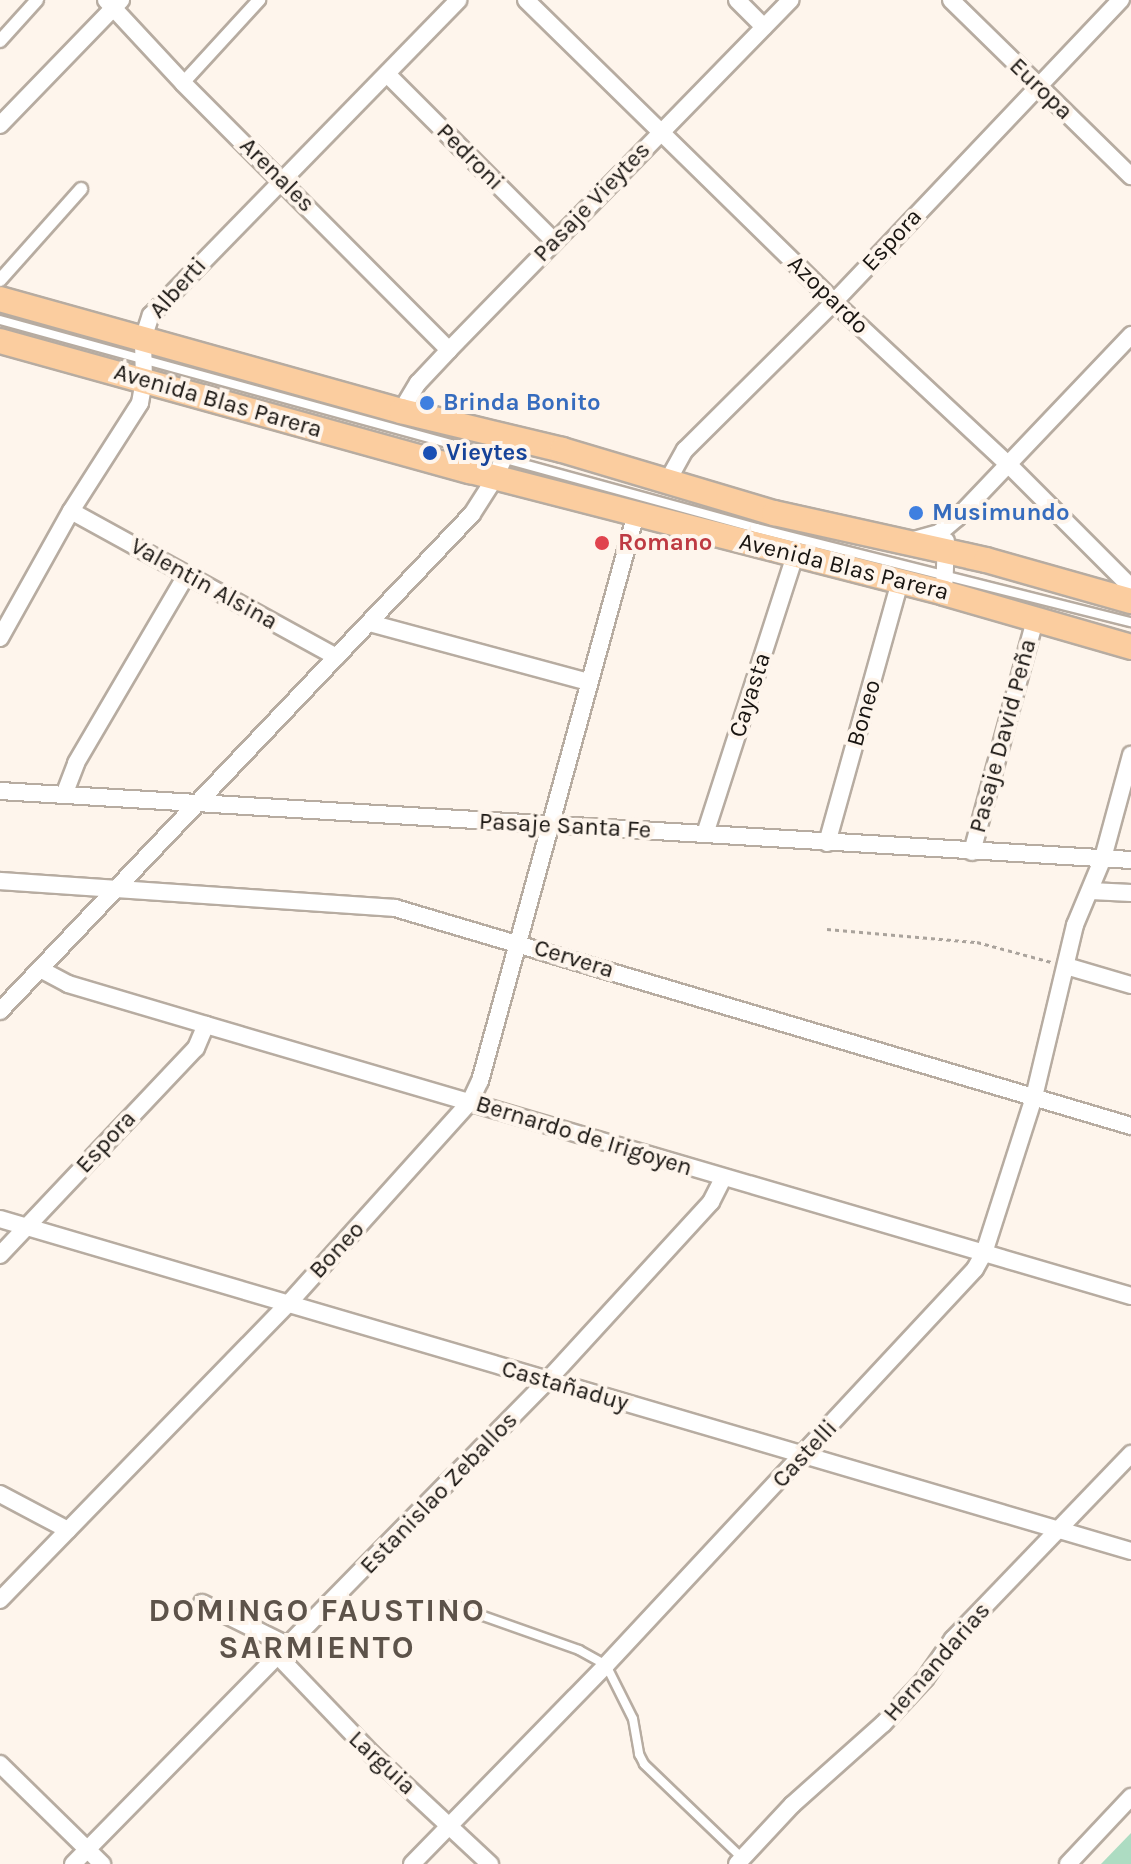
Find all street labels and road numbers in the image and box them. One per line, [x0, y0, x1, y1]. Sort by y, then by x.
street label: Europa [1003, 52, 1079, 126]
street label: Pedroni [430, 117, 510, 197]
street label: Arenales [234, 132, 320, 218]
street label: Pasaje Vieytes [527, 136, 657, 268]
street label: Espora [856, 203, 928, 277]
street label: Azopardo [781, 249, 875, 341]
street label: Alberti [143, 252, 213, 324]
street label: Avenida Blas Parera [111, 358, 325, 444]
street label: Avenida Blas Parera [736, 527, 952, 607]
street label: Valentin Alsina [125, 532, 283, 636]
street label: Pasaje David Peña [963, 636, 1043, 836]
street label: Cayasta [723, 649, 777, 741]
street label: Boneo [841, 676, 887, 750]
street label: Pasaje Santa Fe [478, 807, 652, 845]
street label: Cervera [531, 933, 617, 985]
street label: Bernardo de Irigoyen [472, 1089, 696, 1183]
street label: Espora [70, 1105, 142, 1179]
street label: Boneo [303, 1215, 371, 1285]
street label: Castañaduy [498, 1354, 632, 1418]
street label: Estanislao Zeballos [354, 1406, 524, 1580]
street label: Castelli [766, 1414, 844, 1494]
street label: Hernandarias [877, 1597, 997, 1727]
street label: Larguia [342, 1725, 422, 1801]

